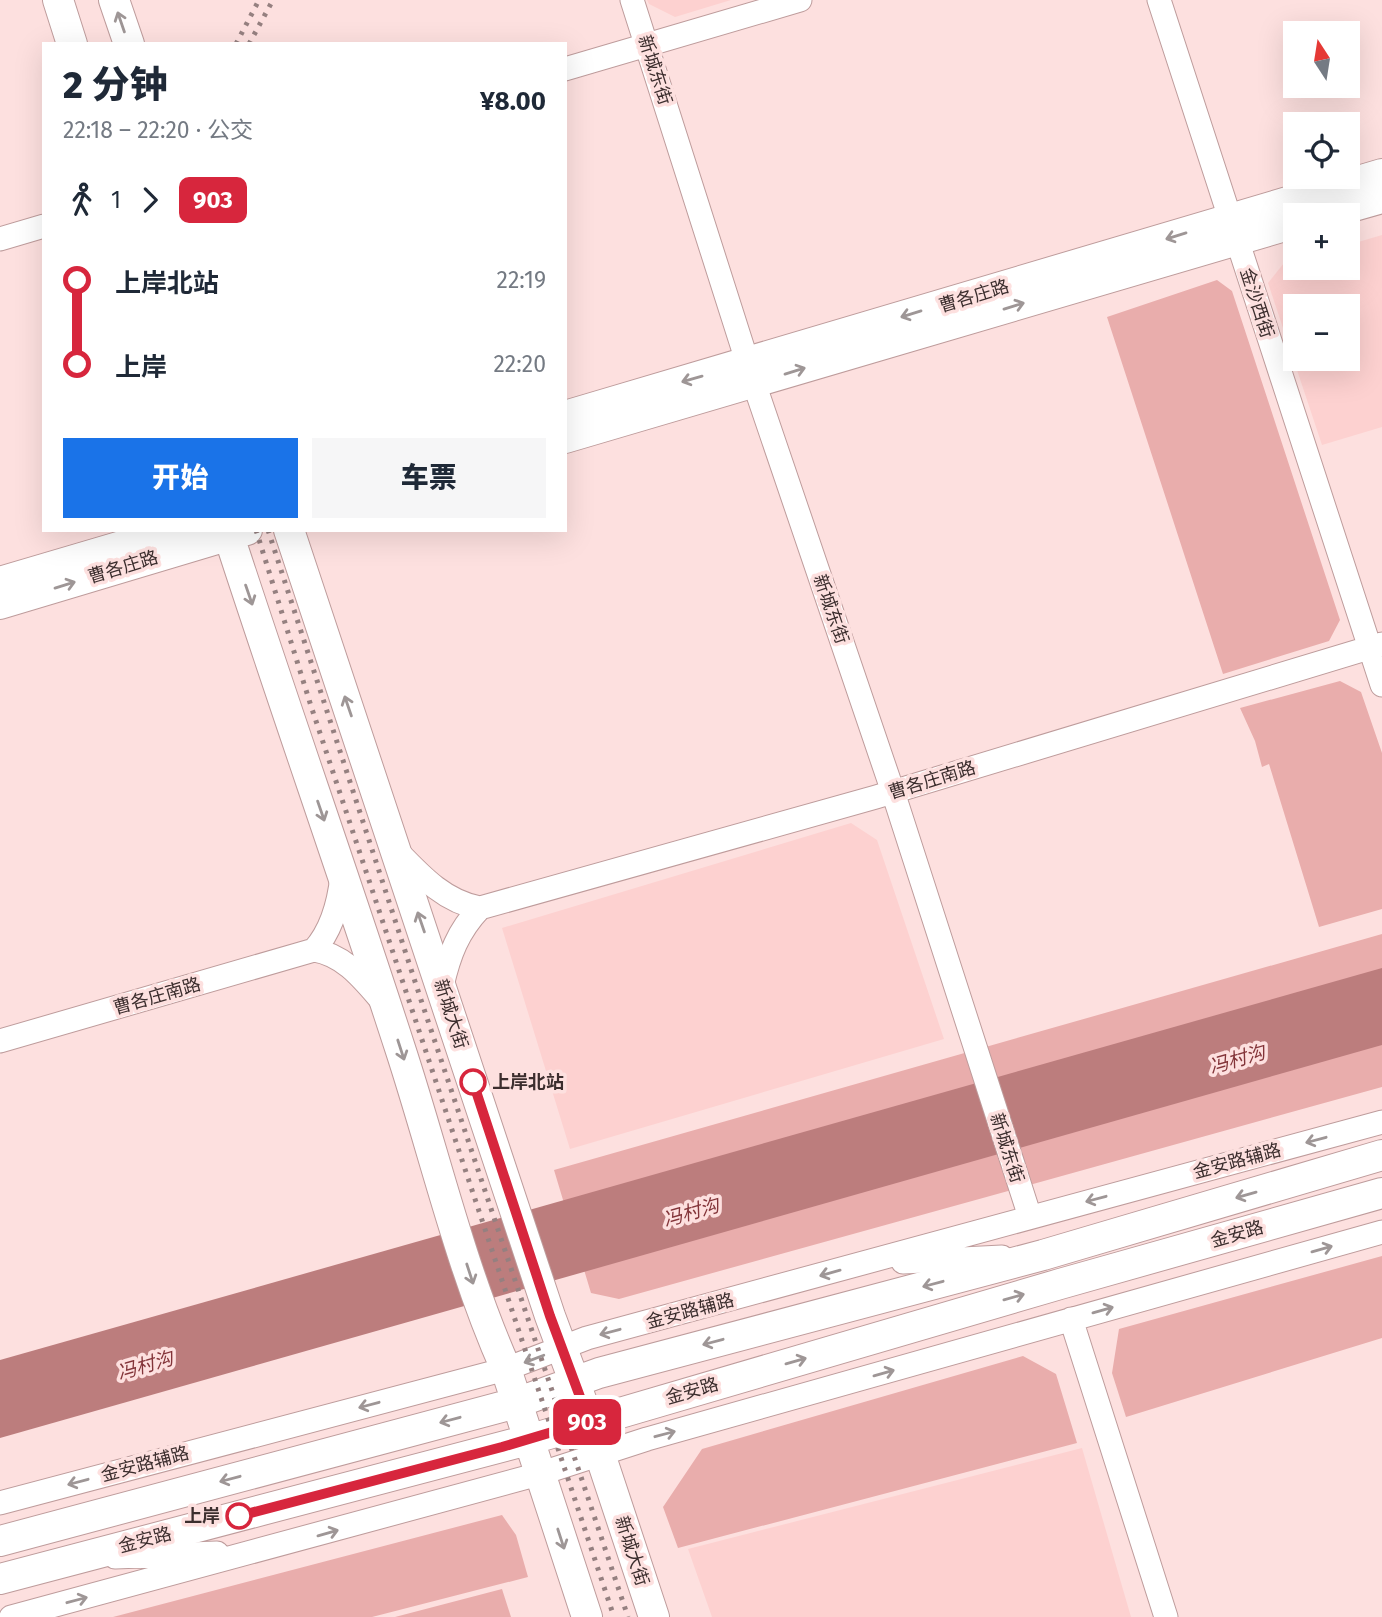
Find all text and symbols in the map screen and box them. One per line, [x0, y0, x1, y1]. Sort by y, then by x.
one-way arrow [114, 11, 126, 33]
north arrow [1283, 21, 1360, 98]
map controls [1283, 21, 1360, 371]
street label: 新城东街 [633, 32, 677, 108]
text: 2 分钟 [63, 62, 168, 108]
text: ¥8.00 [480, 86, 546, 117]
button: locate [1283, 112, 1360, 189]
text: 22:18 – 22:20 · 公交 [63, 116, 253, 144]
icon: walk [63, 181, 101, 219]
icon: forward [131, 181, 169, 219]
text: 1 [111, 186, 121, 214]
text: 903 [193, 186, 233, 214]
button: + [1283, 203, 1360, 280]
one-way arrow [1165, 230, 1187, 243]
street label: 金沙西街 [1235, 265, 1279, 341]
text: 22:19 [497, 266, 546, 294]
text: 上岸北站 [115, 268, 219, 299]
street label: 曹各庄路 [936, 275, 1012, 317]
button: − [1283, 294, 1360, 371]
one-way arrow [1002, 299, 1024, 312]
one-way arrow [900, 309, 922, 322]
text: 22:20 [493, 350, 546, 378]
text: 上岸 [115, 352, 167, 383]
one-way arrow [784, 363, 806, 376]
one-way arrow [682, 373, 704, 386]
button: 开始 [63, 438, 298, 518]
button: 车票 [312, 438, 546, 518]
street label: 曹各庄路 [85, 546, 161, 588]
street label: 新城东街 [809, 571, 853, 647]
one-way arrow [54, 577, 76, 590]
one-way arrow [243, 584, 256, 606]
one-way arrow [341, 696, 353, 718]
street label: 曹各庄南路 [886, 756, 978, 804]
one-way arrow [316, 799, 328, 821]
one-way arrow [414, 911, 427, 933]
street label: 曹各庄南路 [111, 973, 203, 1019]
street label: 新城大街 [429, 976, 473, 1052]
one-way arrow [396, 1038, 408, 1060]
water label: 冯村沟 [1207, 1040, 1270, 1078]
marker: 上岸北站 [460, 1069, 486, 1095]
place label: 上岸北站 [492, 1071, 564, 1093]
street label: 新城东街 [985, 1110, 1029, 1186]
one-way arrow [1305, 1134, 1328, 1147]
street label: 金安路辅路 [1191, 1139, 1283, 1183]
one-way arrow [1235, 1190, 1257, 1203]
water label: 冯村沟 [661, 1193, 724, 1231]
one-way arrow [1086, 1193, 1108, 1206]
street label: 金安路 [1208, 1216, 1266, 1252]
one-way arrow [1311, 1241, 1333, 1254]
one-way arrow [464, 1263, 477, 1285]
one-way arrow [819, 1267, 842, 1280]
one-way arrow [922, 1278, 945, 1291]
street label: 金安路辅路 [644, 1289, 736, 1333]
one-way arrow [1003, 1290, 1025, 1303]
one-way arrow [1091, 1303, 1114, 1316]
one-way arrow [599, 1326, 622, 1339]
one-way arrow [702, 1337, 724, 1350]
water label: 冯村沟 [115, 1346, 178, 1384]
one-way arrow [524, 1353, 546, 1366]
one-way arrow [784, 1353, 806, 1366]
one-way arrow [873, 1366, 895, 1379]
street label: 金安路 [663, 1373, 721, 1409]
one-way arrow [358, 1399, 380, 1412]
line badge: 903 [547, 1399, 627, 1445]
text: 903 [567, 1408, 607, 1436]
one-way arrow [439, 1414, 461, 1427]
one-way arrow [653, 1427, 676, 1440]
street label: 金安路辅路 [99, 1442, 191, 1486]
one-way arrow [219, 1473, 242, 1486]
one-way arrow [67, 1476, 90, 1489]
marker: 上岸 [226, 1503, 252, 1529]
place label: 上岸 [184, 1505, 220, 1527]
street label: 新城大街 [610, 1513, 654, 1589]
street label: 金安路 [116, 1522, 174, 1558]
one-way arrow [317, 1525, 339, 1538]
one-way arrow [556, 1527, 568, 1549]
one-way arrow [66, 1592, 88, 1605]

